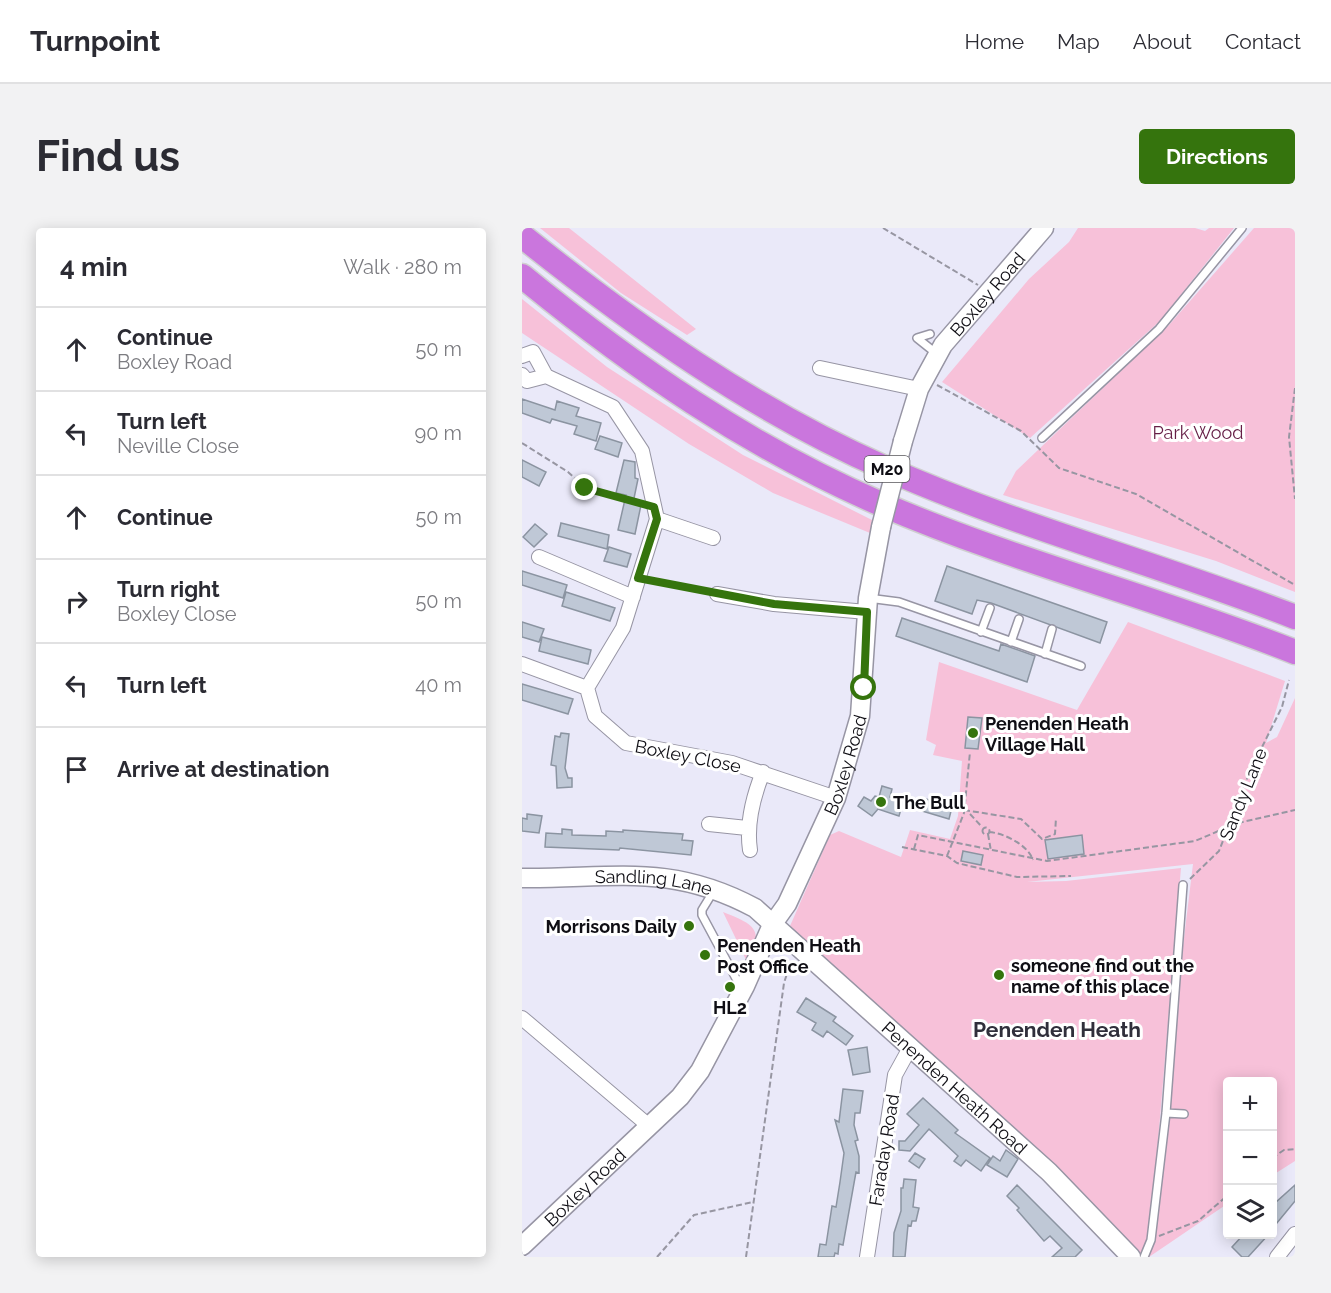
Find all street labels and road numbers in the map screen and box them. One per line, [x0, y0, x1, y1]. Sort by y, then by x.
street label: Boxley Road [945, 248, 1029, 340]
road number: M20 [864, 456, 910, 482]
street label: Boxley Road [819, 712, 870, 818]
street label: Boxley Close [633, 735, 743, 777]
street label: Sandy Lane [1215, 744, 1271, 843]
street label: Sandling Lane [594, 865, 716, 899]
street label: Penenden Heath Road [878, 1017, 1032, 1158]
street label: Faraday Road [865, 1093, 903, 1207]
street label: Boxley Road [540, 1144, 629, 1230]

